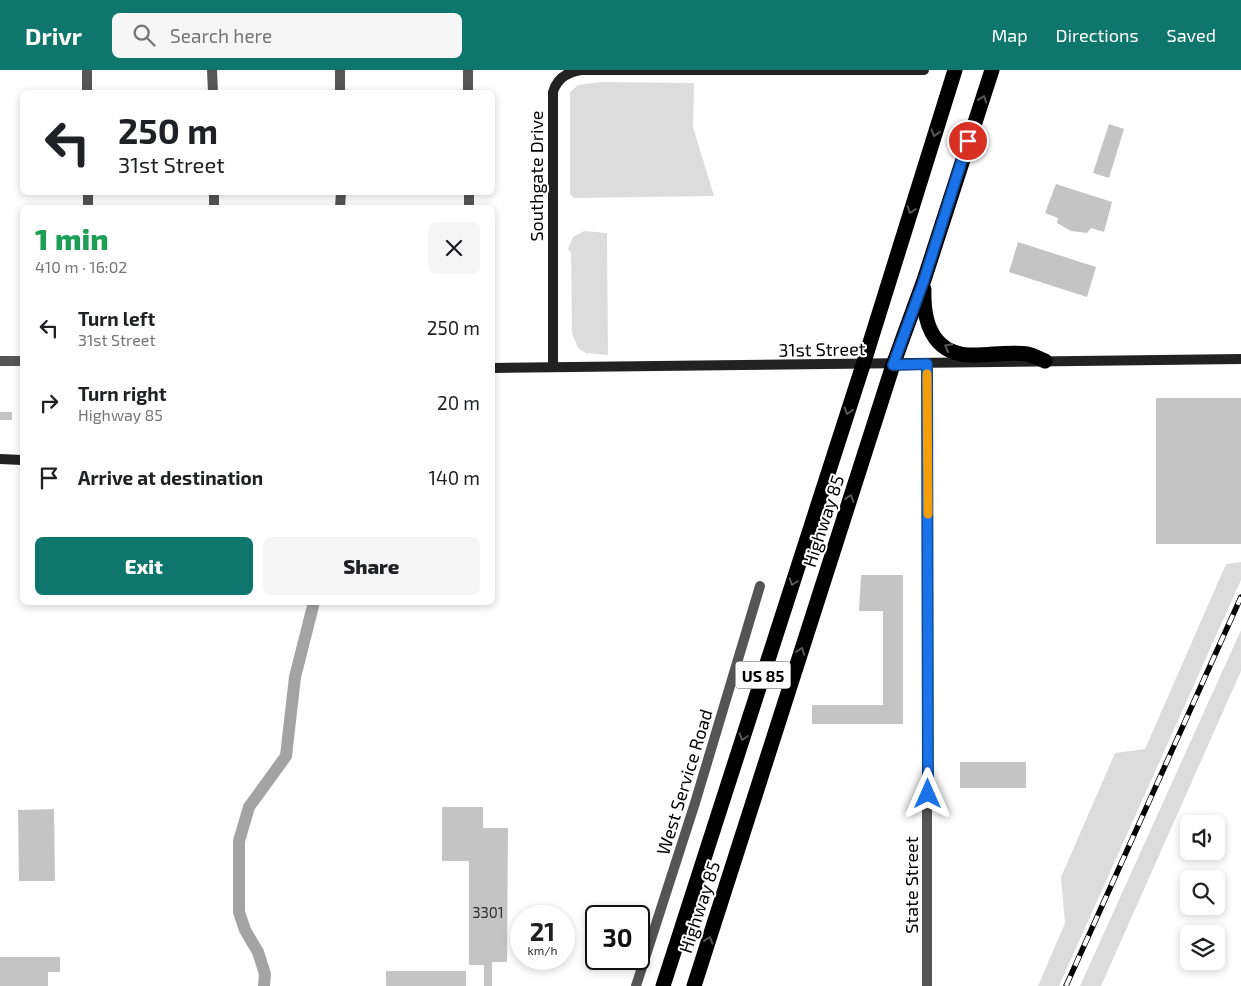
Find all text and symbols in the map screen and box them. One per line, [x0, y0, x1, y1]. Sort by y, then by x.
search box [112, 13, 462, 58]
text: Drivr [25, 21, 82, 50]
icon: search [130, 21, 158, 49]
text: Search here [170, 24, 272, 47]
text: Map [991, 24, 1028, 46]
text: Directions [1056, 24, 1139, 46]
text: Saved [1167, 24, 1216, 46]
one-way arrow [977, 95, 987, 103]
text: 250 m [118, 109, 218, 151]
icon: left [35, 110, 100, 175]
street label: Southgate Drive [525, 110, 547, 242]
pin [947, 120, 989, 162]
icon: arrive [954, 127, 982, 155]
one-way arrow [931, 129, 941, 137]
text: 31st Street [118, 151, 225, 177]
one-way arrow [907, 205, 917, 214]
text: 1 min [35, 220, 109, 256]
button: close [428, 222, 480, 274]
text: 410 m · 16:02 [35, 257, 127, 276]
text: Turn left [78, 307, 155, 330]
icon: left [35, 314, 63, 342]
text: 250 m [427, 316, 480, 339]
text: 31st Street [78, 330, 156, 349]
street label: 31st Street [778, 337, 866, 361]
one-way arrow [944, 343, 953, 353]
text: Turn right [78, 382, 166, 405]
icon: right [35, 389, 63, 417]
text: 20 m [437, 391, 480, 414]
text: Highway 85 [78, 405, 163, 424]
one-way arrow [843, 406, 853, 415]
icon: arrive [35, 464, 63, 492]
text: Arrive at destination [78, 466, 263, 489]
text: 140 m [428, 466, 480, 489]
street label: Highway 85 [798, 472, 848, 570]
one-way arrow [844, 494, 854, 503]
button: Exit [35, 537, 253, 595]
button: Share [263, 537, 480, 595]
one-way arrow [788, 578, 798, 586]
one-way arrow [795, 648, 805, 656]
road number: US 85 [736, 662, 790, 688]
street label: West Service Road [651, 706, 717, 858]
one-way arrow [738, 732, 748, 741]
position arrow [901, 767, 953, 819]
map controls [1180, 815, 1225, 970]
button: sound [1180, 815, 1225, 860]
street label: State Street [900, 836, 922, 934]
street label: Highway 85 [674, 858, 724, 956]
button: search [1180, 870, 1225, 915]
house number: 3301 [472, 903, 504, 921]
speed limit sign: 30 [585, 905, 650, 970]
text: 21 [530, 916, 555, 946]
button: layers [1180, 925, 1225, 970]
one-way arrow [703, 936, 713, 944]
text: km/h [528, 943, 557, 957]

